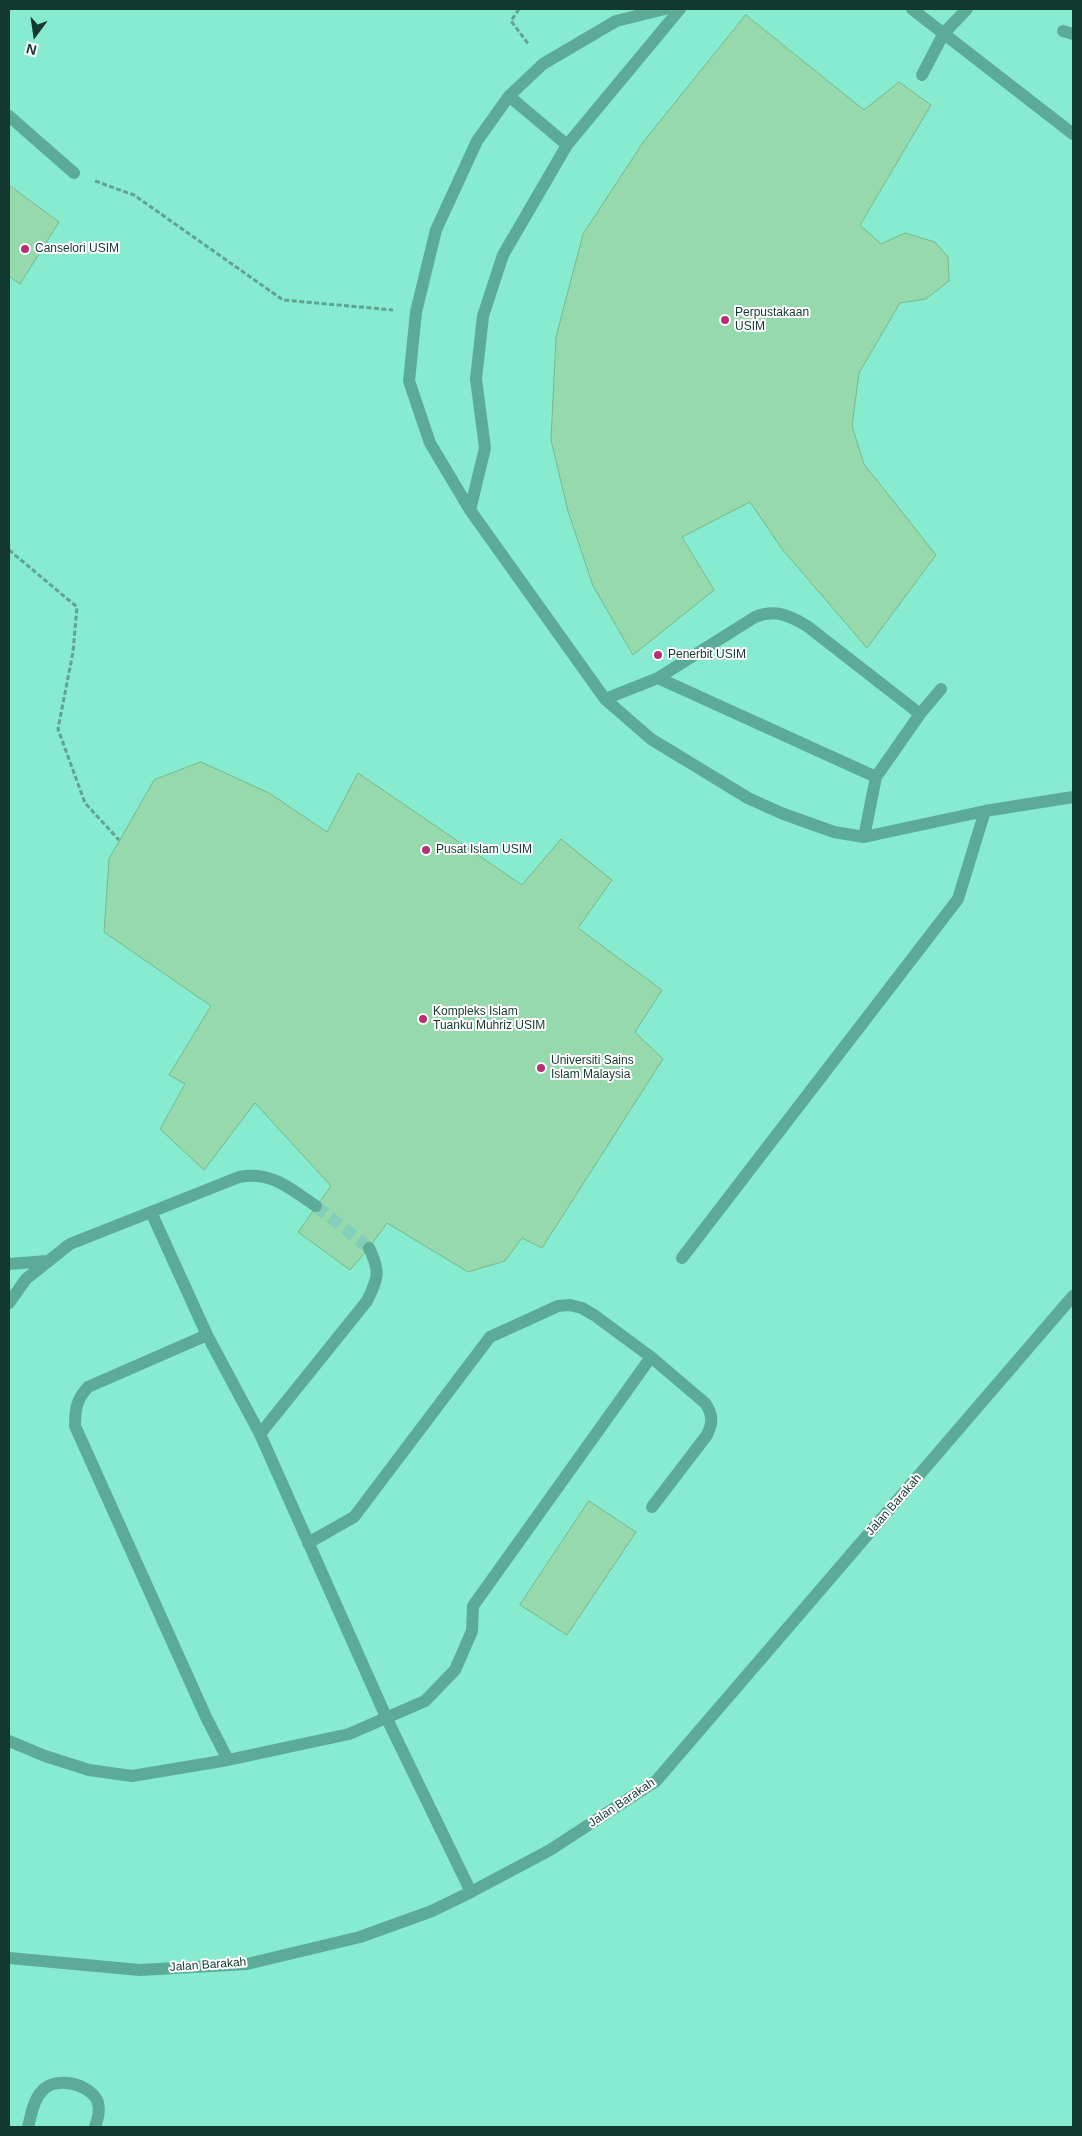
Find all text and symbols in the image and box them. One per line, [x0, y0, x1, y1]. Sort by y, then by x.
north arrow [10, 10, 60, 60]
text: N [25, 41, 38, 59]
place label: Canselori USIM [35, 242, 119, 256]
marker: Canselori USIM [19, 243, 31, 255]
place label: Perpustakaan USIM [735, 306, 809, 334]
marker: Perpustakaan USIM [719, 314, 731, 326]
place label: Penerbit USIM [668, 648, 746, 662]
marker: Penerbit USIM [652, 649, 664, 661]
place label: Pusat Islam USIM [436, 843, 532, 857]
marker: Pusat Islam USIM [420, 844, 432, 856]
place label: Kompleks Islam Tuanku Muhriz USIM [433, 1005, 545, 1033]
marker: Kompleks Islam Tuanku Muhriz USIM [417, 1013, 429, 1025]
place label: Universiti Sains Islam Malaysia [551, 1054, 634, 1082]
marker: Universiti Sains Islam Malaysia [535, 1062, 547, 1074]
street label: Jalan Barakah [863, 1471, 925, 1539]
street label: Jalan Barakah [586, 1776, 658, 1830]
street label: Jalan Barakah [169, 1955, 247, 1975]

